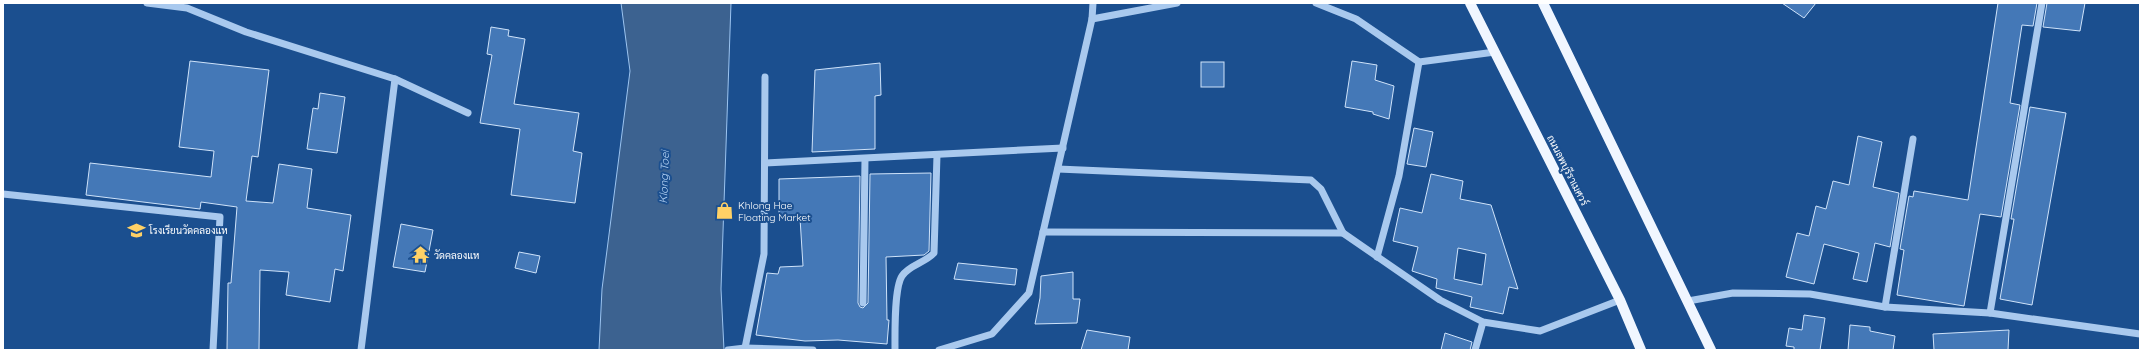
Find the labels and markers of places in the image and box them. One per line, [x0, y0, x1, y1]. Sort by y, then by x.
place label: Khlong Hae Floating Market [738, 199, 811, 224]
shop icon: Khlong Hae Floating Market [715, 201, 735, 221]
school or university icon: โรงเรียนวัดคลองแห [126, 220, 146, 240]
place label: โรงเรียนวัดคลองแห [148, 224, 228, 237]
temple icon: วัดคลองแห [411, 245, 431, 265]
place label: วัดคลองแห [434, 249, 479, 262]

